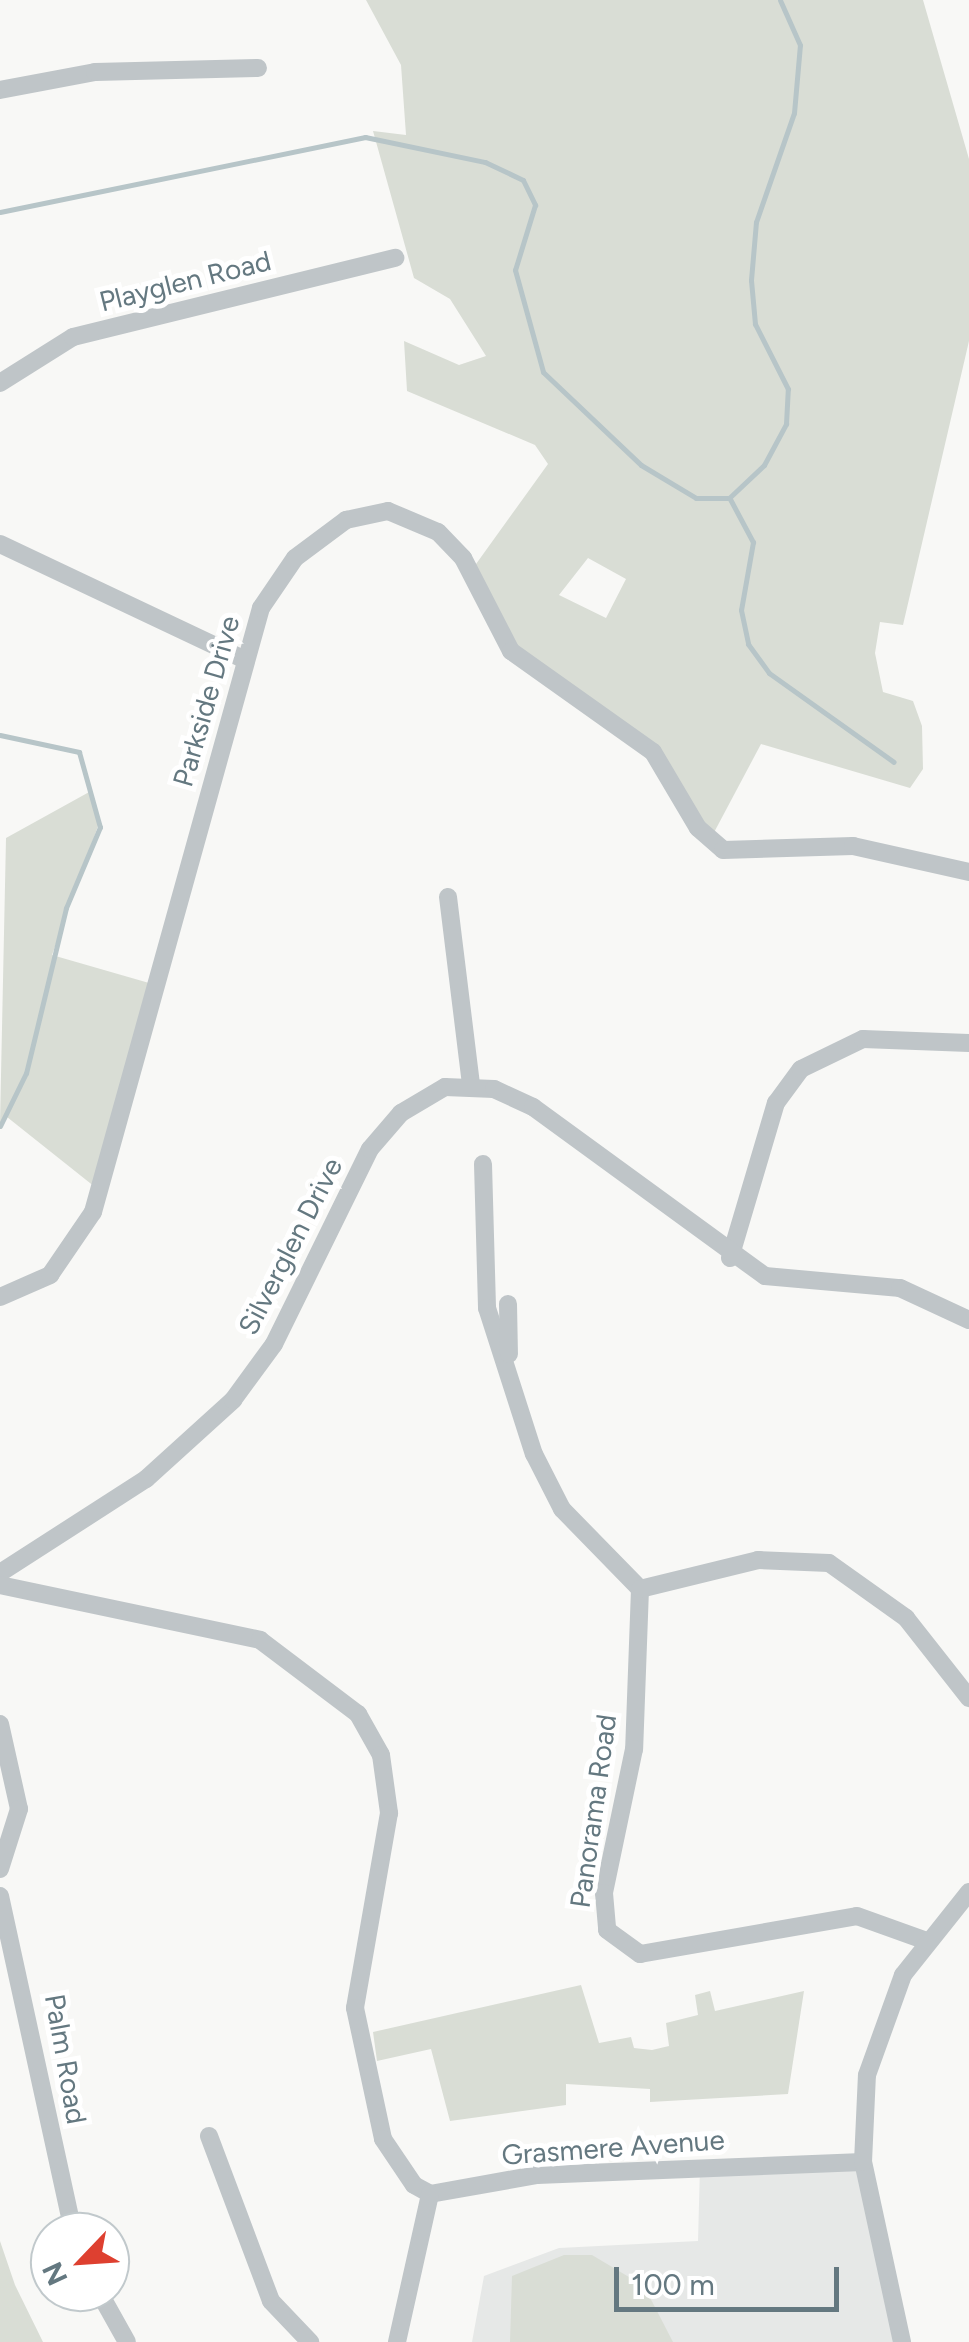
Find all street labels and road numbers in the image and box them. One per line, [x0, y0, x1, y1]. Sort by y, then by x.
street label: Playglen Road [96, 243, 274, 319]
street label: Parkside Drive [166, 612, 246, 790]
street label: Silverglen Drive [231, 1152, 349, 1340]
street label: Panorama Road [563, 1712, 623, 1910]
street label: Palm Road [38, 1991, 94, 2127]
street label: Grasmere Avenue [500, 2122, 726, 2172]

